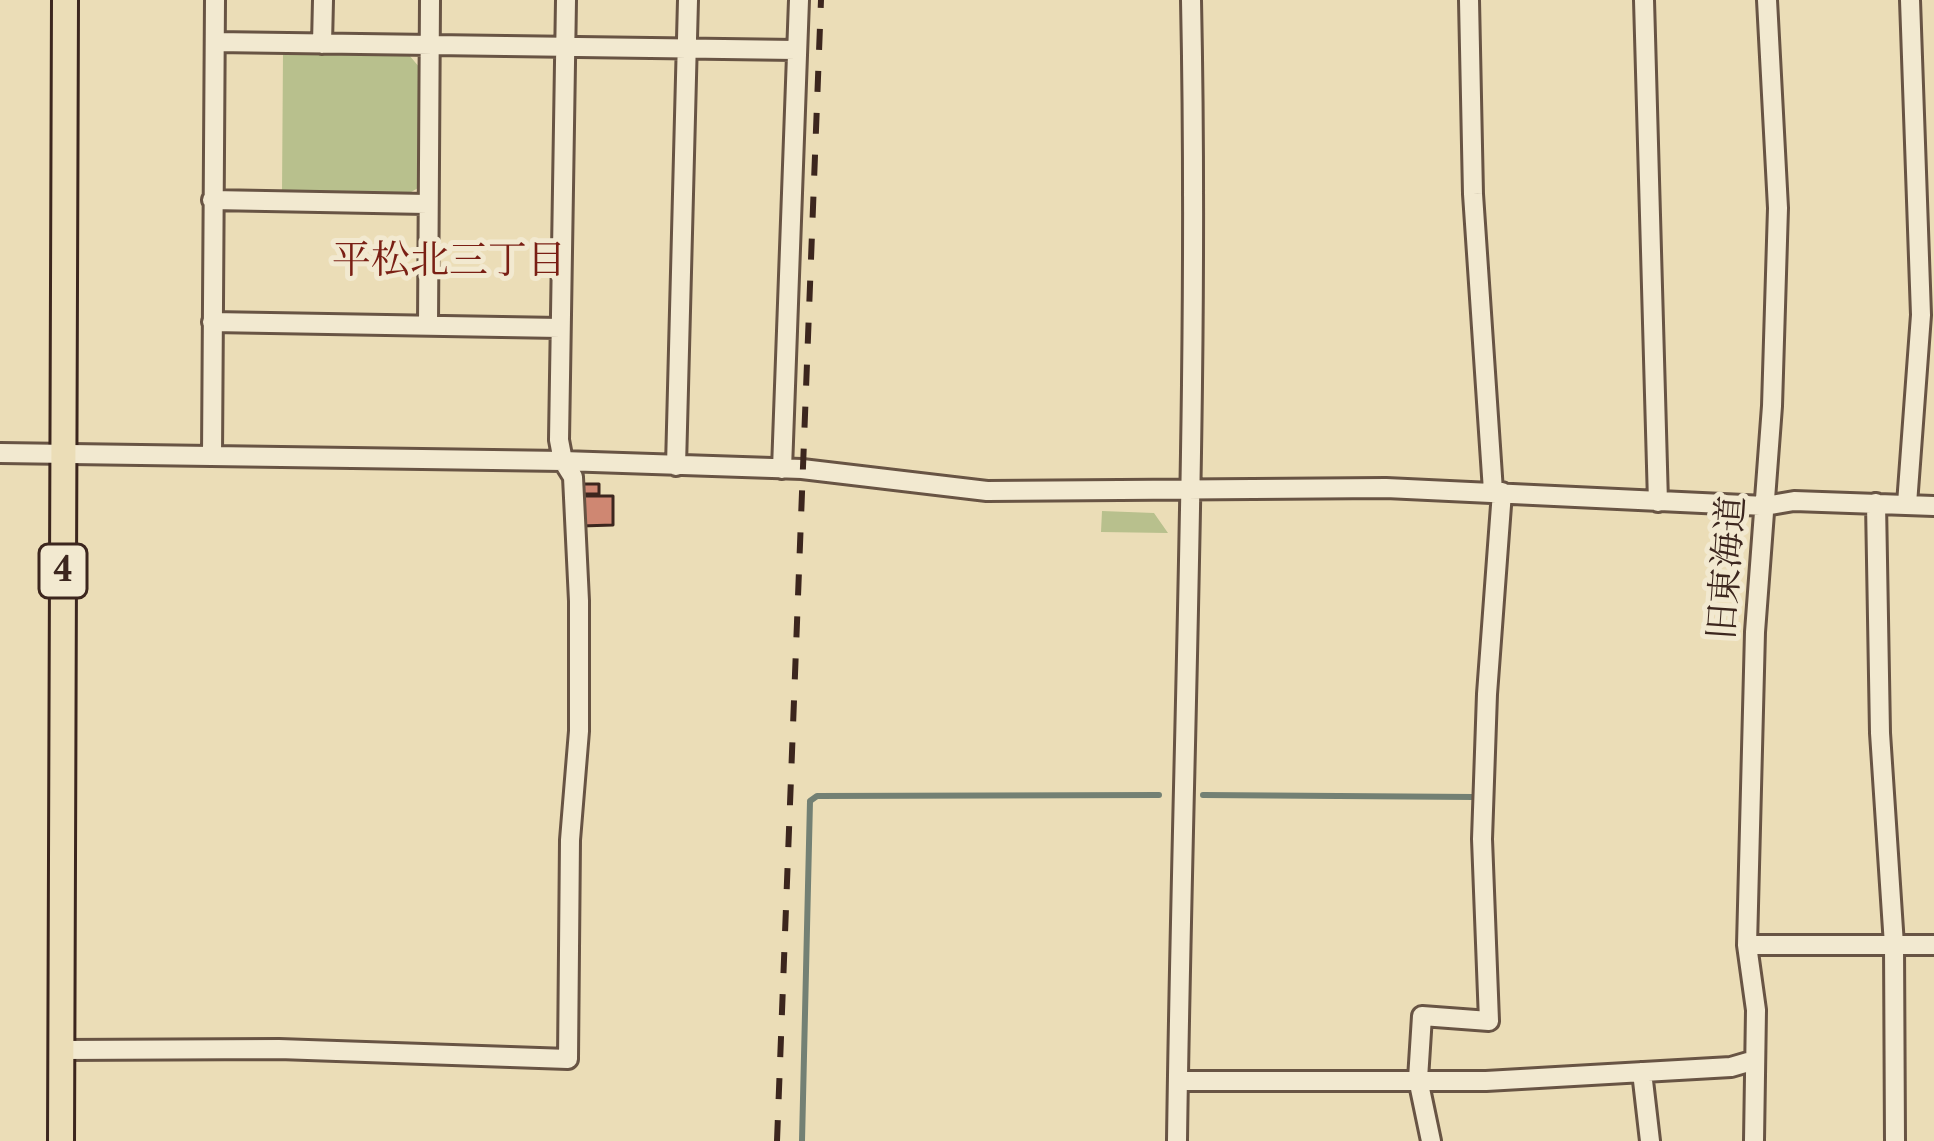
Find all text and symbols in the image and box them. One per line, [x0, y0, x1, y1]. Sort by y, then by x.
district label: 平松北三丁目 [332, 239, 566, 285]
street label: 旧東海道 [1701, 495, 1755, 641]
road number: 4 [39, 544, 87, 598]

